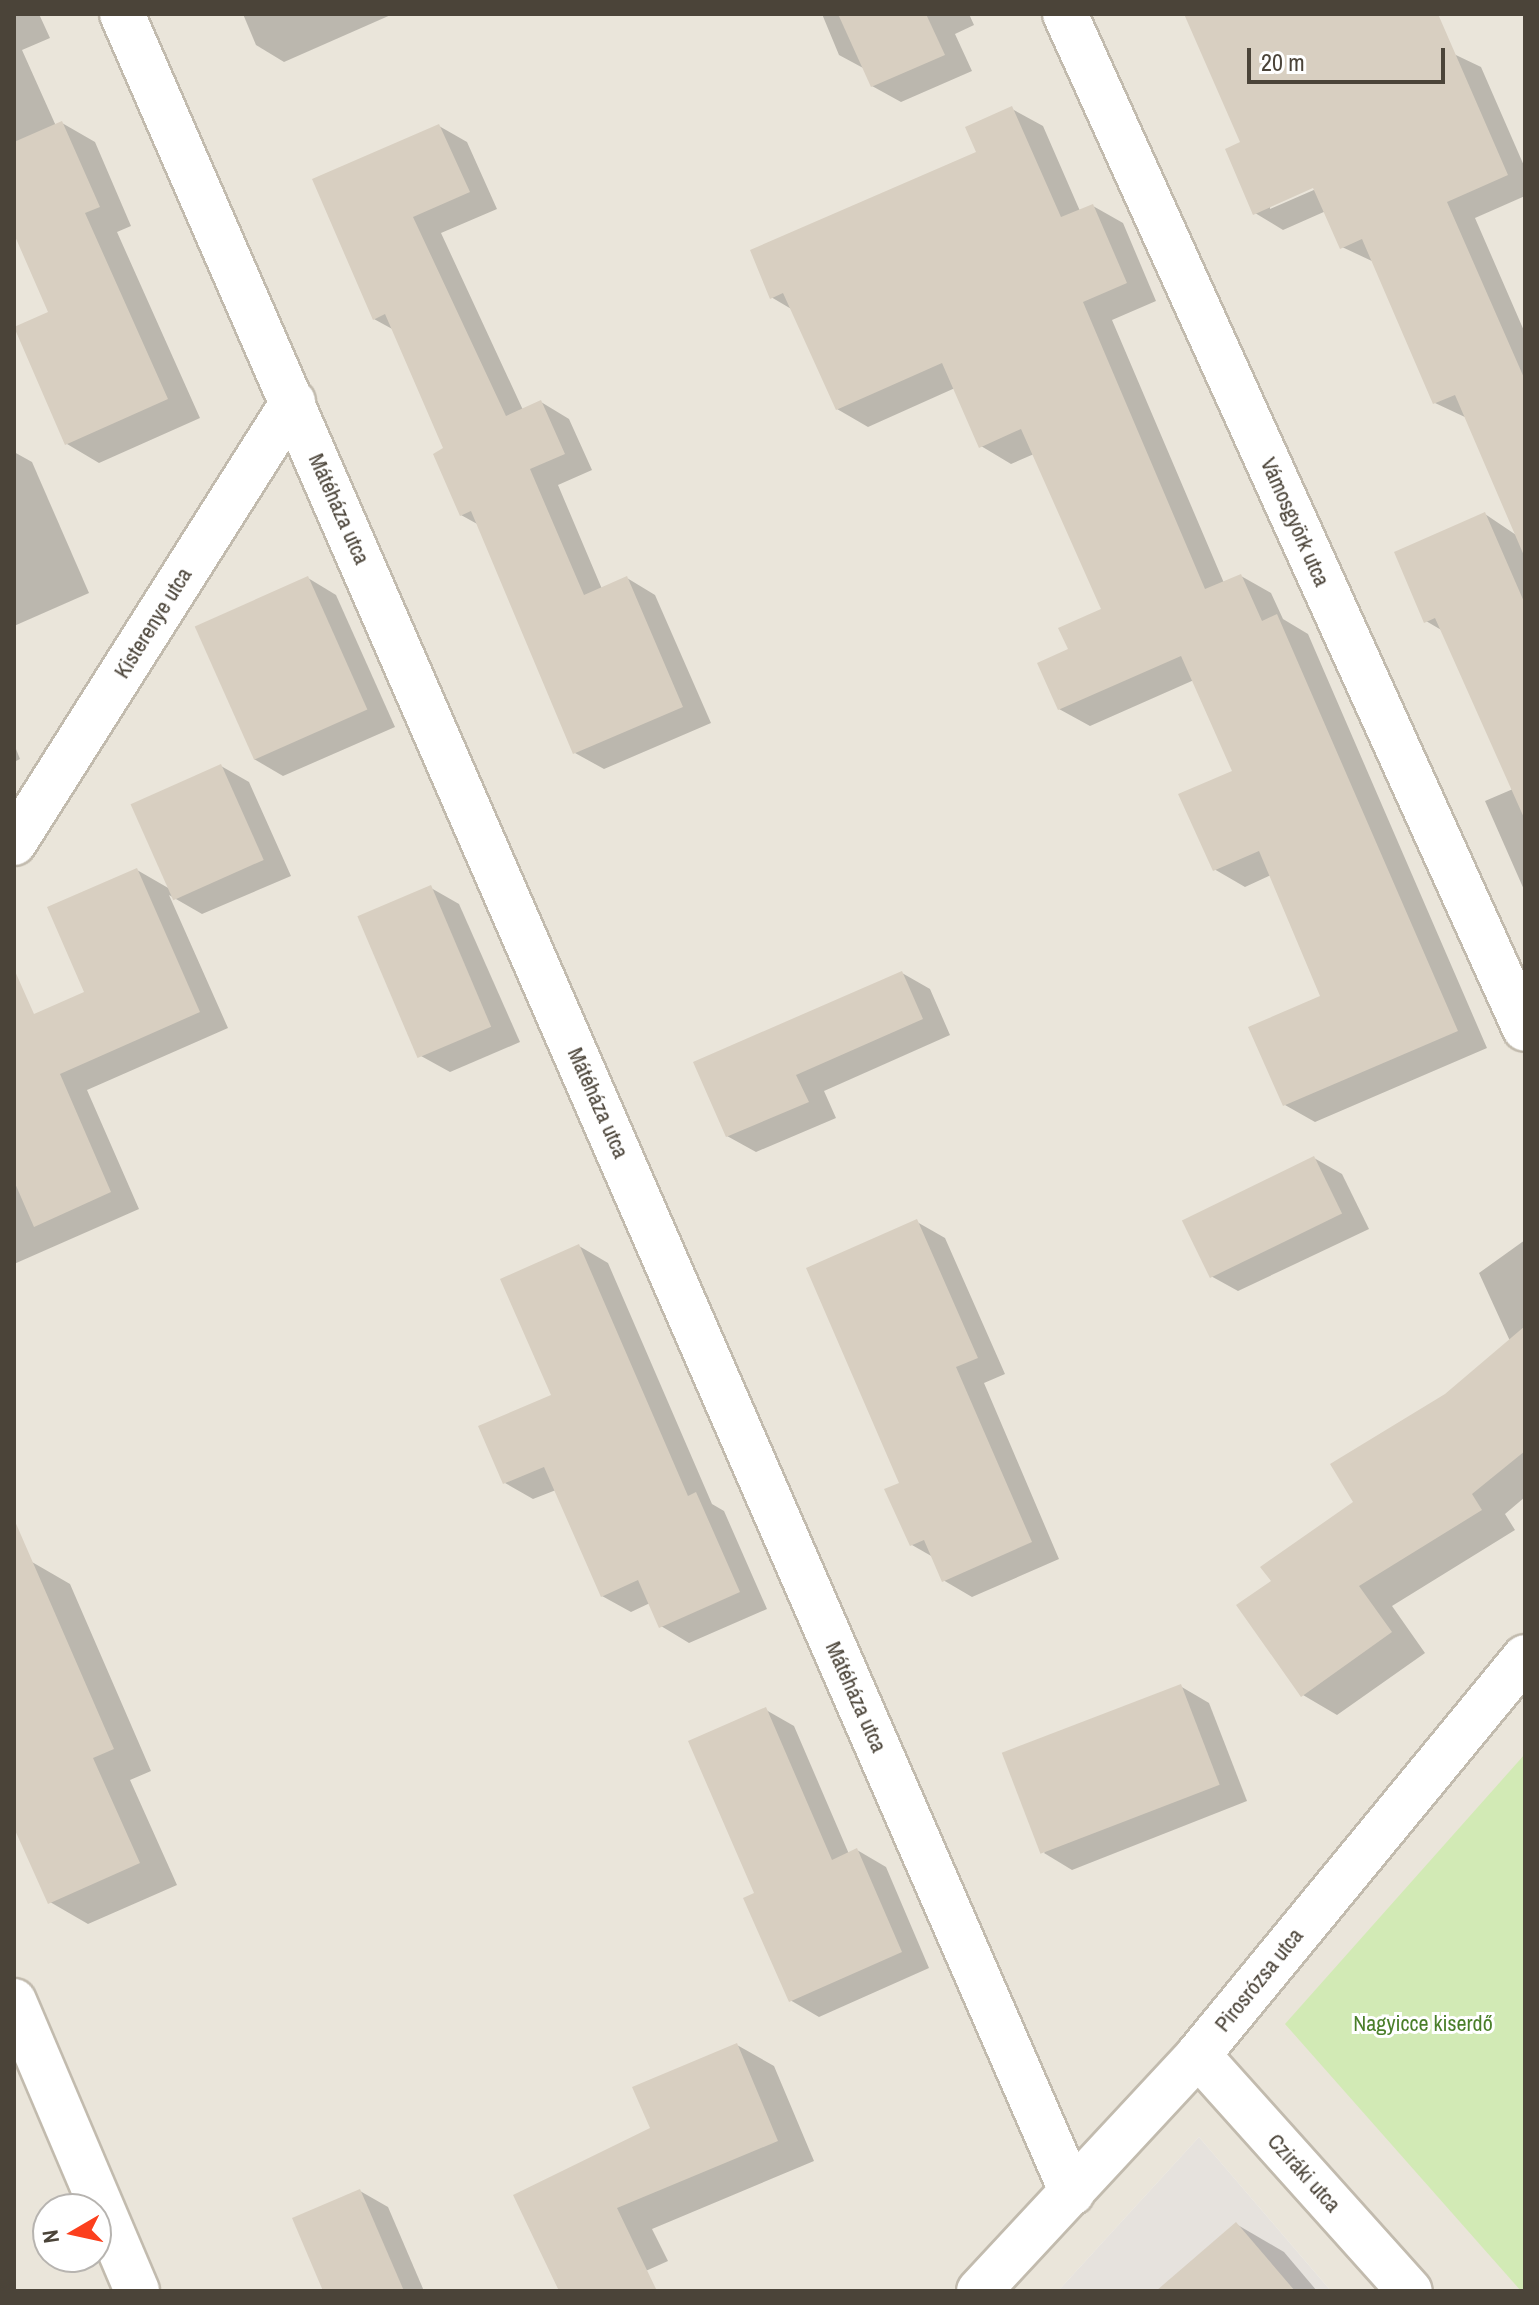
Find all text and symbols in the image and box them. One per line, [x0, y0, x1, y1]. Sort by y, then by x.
scale bar [1251, 32, 1449, 82]
text: 20 m [1261, 46, 1305, 78]
street label: Mátéháza utca [303, 450, 375, 568]
street label: Vámosgyörk utca [1255, 454, 1335, 590]
street label: Kisterenye utca [109, 563, 197, 683]
street label: Mátéháza utca [562, 1044, 634, 1162]
street label: Mátéháza utca [820, 1638, 892, 1756]
street label: Pirosrózsa utca [1209, 1923, 1309, 2037]
park label: Nagyicce kiserdő [1353, 2011, 1493, 2037]
street label: Cziráki utca [1262, 2128, 1346, 2218]
north arrow [32, 2193, 112, 2273]
text: N [34, 2228, 66, 2245]

